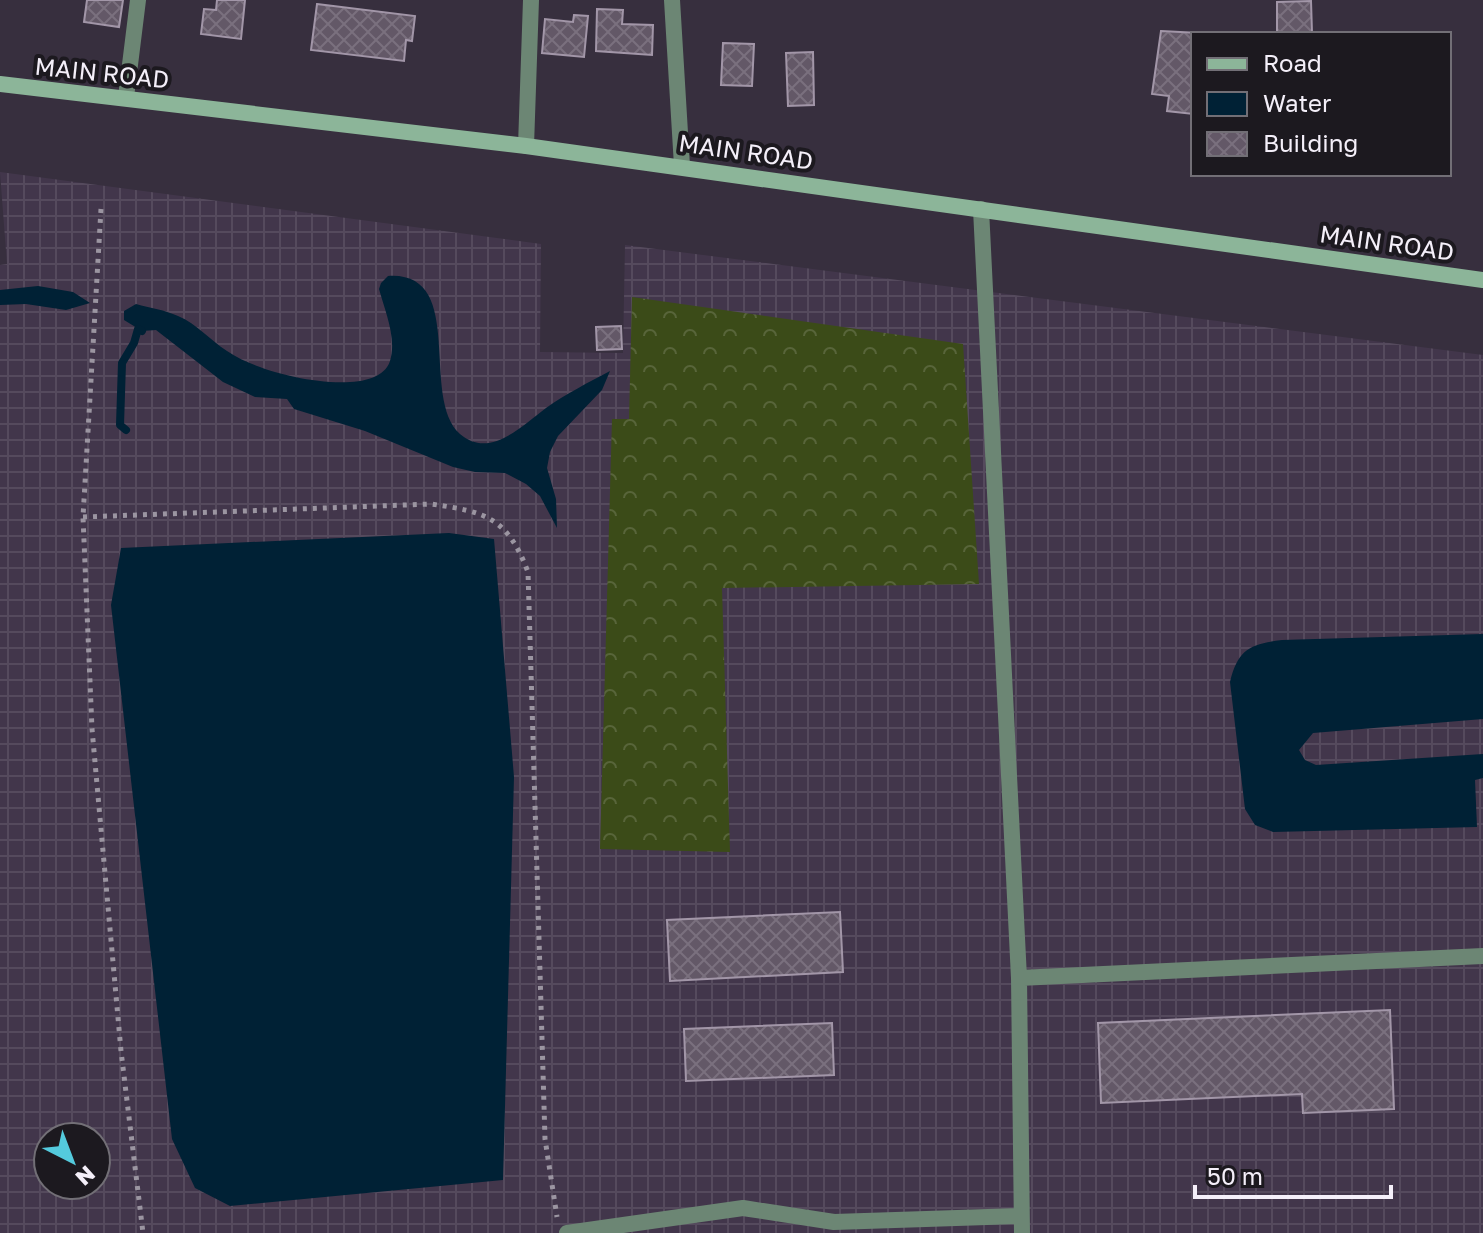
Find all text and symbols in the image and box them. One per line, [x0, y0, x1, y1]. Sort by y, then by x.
legend [1191, 32, 1451, 176]
text: Road [1263, 48, 1322, 77]
street label: MAIN ROAD [33, 51, 171, 93]
text: Water [1263, 88, 1331, 117]
street label: MAIN ROAD [677, 127, 815, 175]
text: Building [1263, 128, 1358, 157]
street label: MAIN ROAD [1318, 218, 1456, 266]
north arrow [32, 1121, 112, 1201]
scale bar [1195, 1149, 1391, 1199]
text: N [70, 1161, 101, 1192]
text: 50 m [1207, 1161, 1263, 1190]

